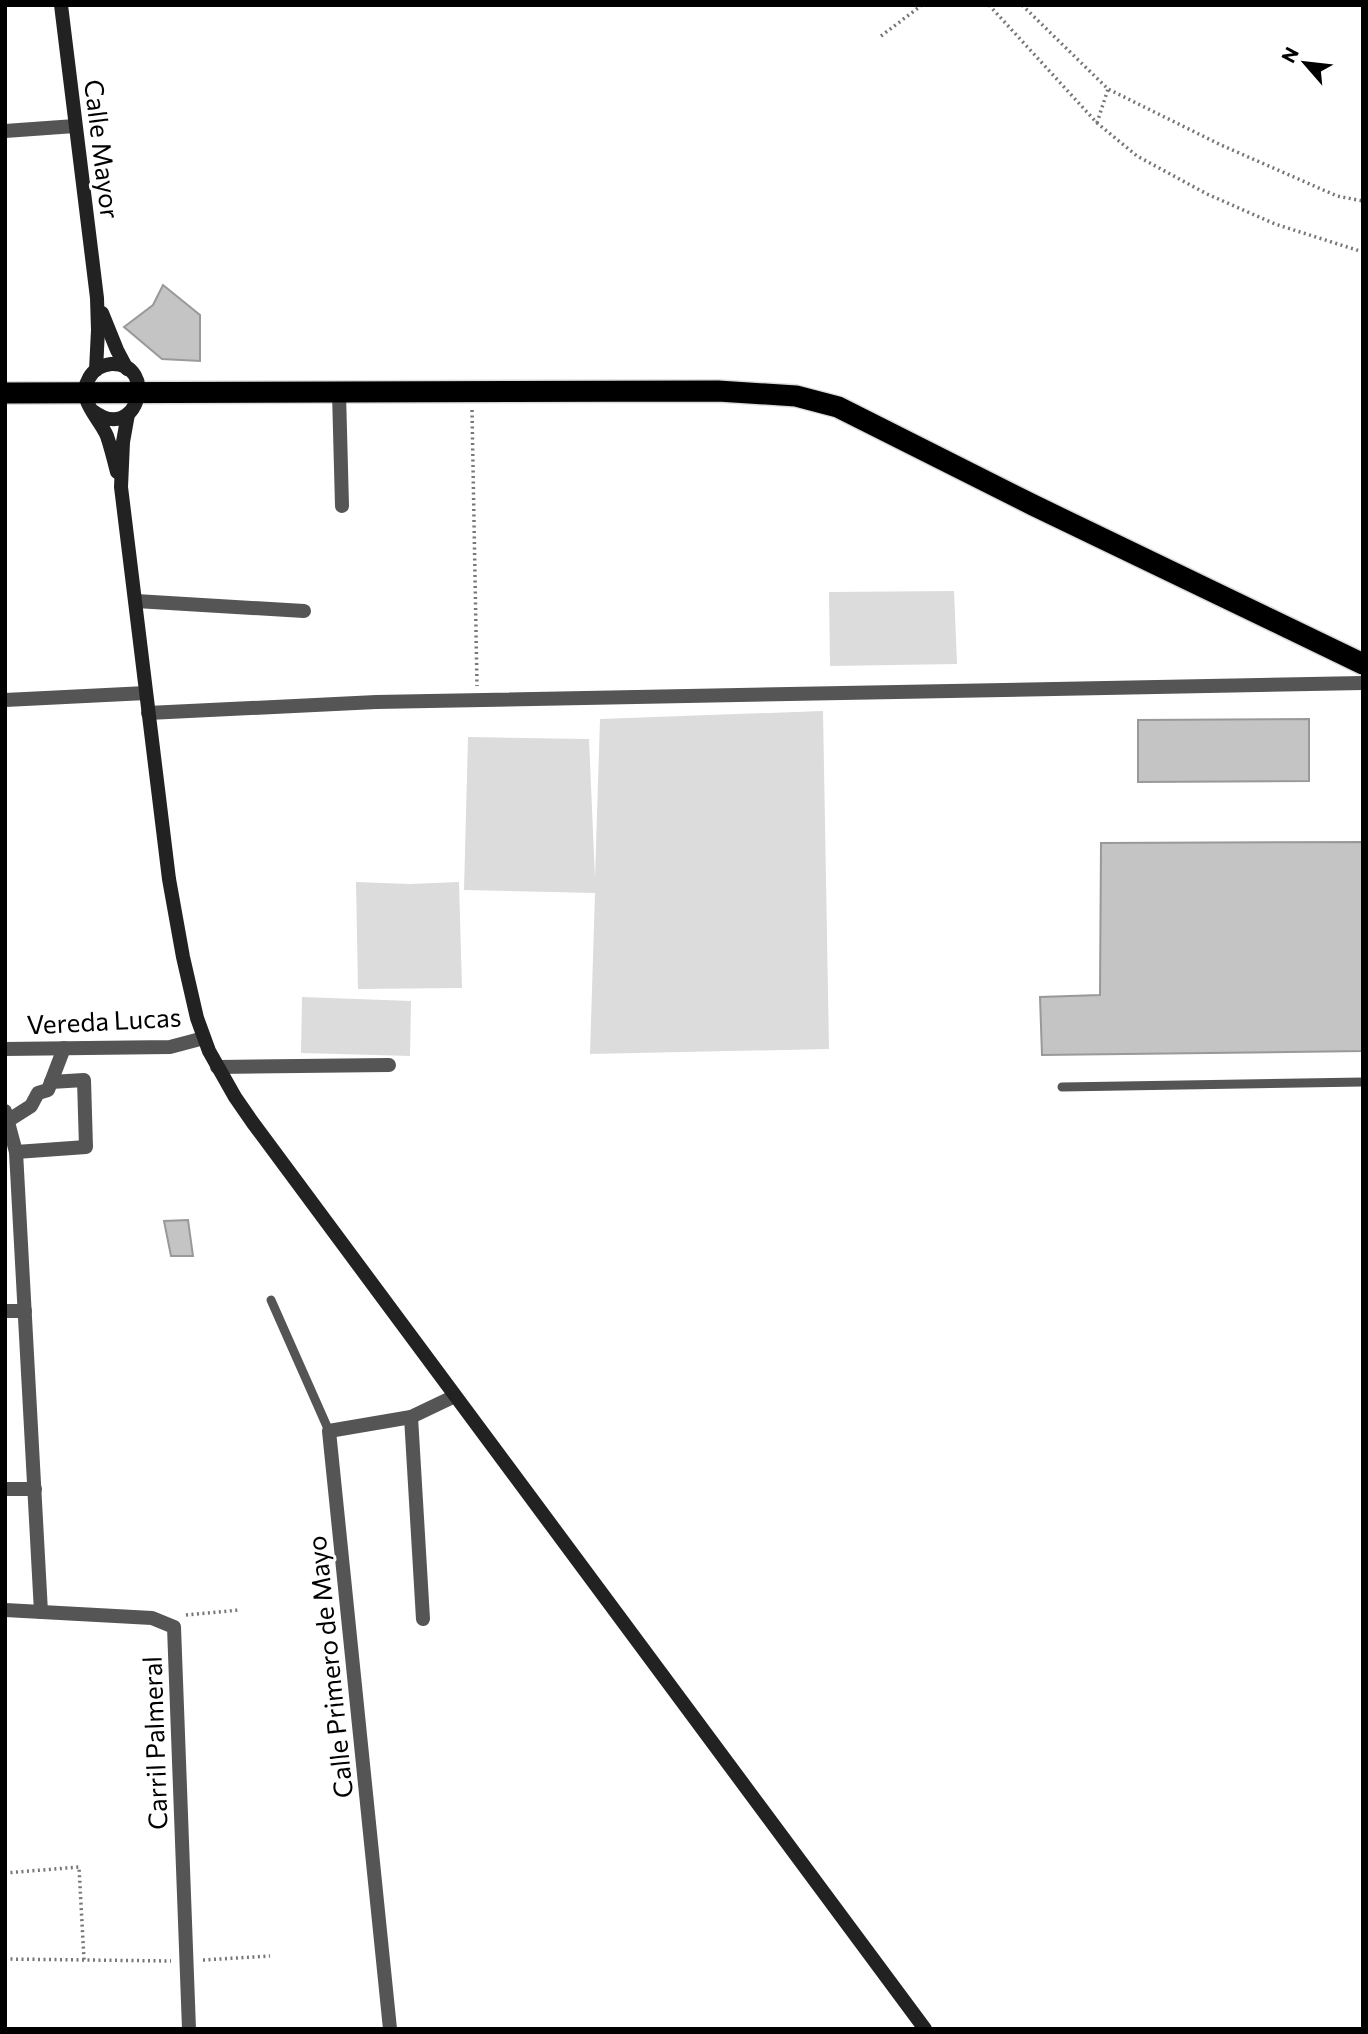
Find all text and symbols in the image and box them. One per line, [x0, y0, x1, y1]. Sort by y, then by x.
north arrow [1270, 28, 1340, 98]
text: N [1276, 43, 1303, 66]
street label: Calle Mayor [79, 78, 127, 220]
street label: Vereda Lucas [26, 1000, 182, 1040]
street label: Calle Primero de Mayo [300, 1534, 358, 1800]
street label: Carril Palmeral [135, 1656, 173, 1830]

